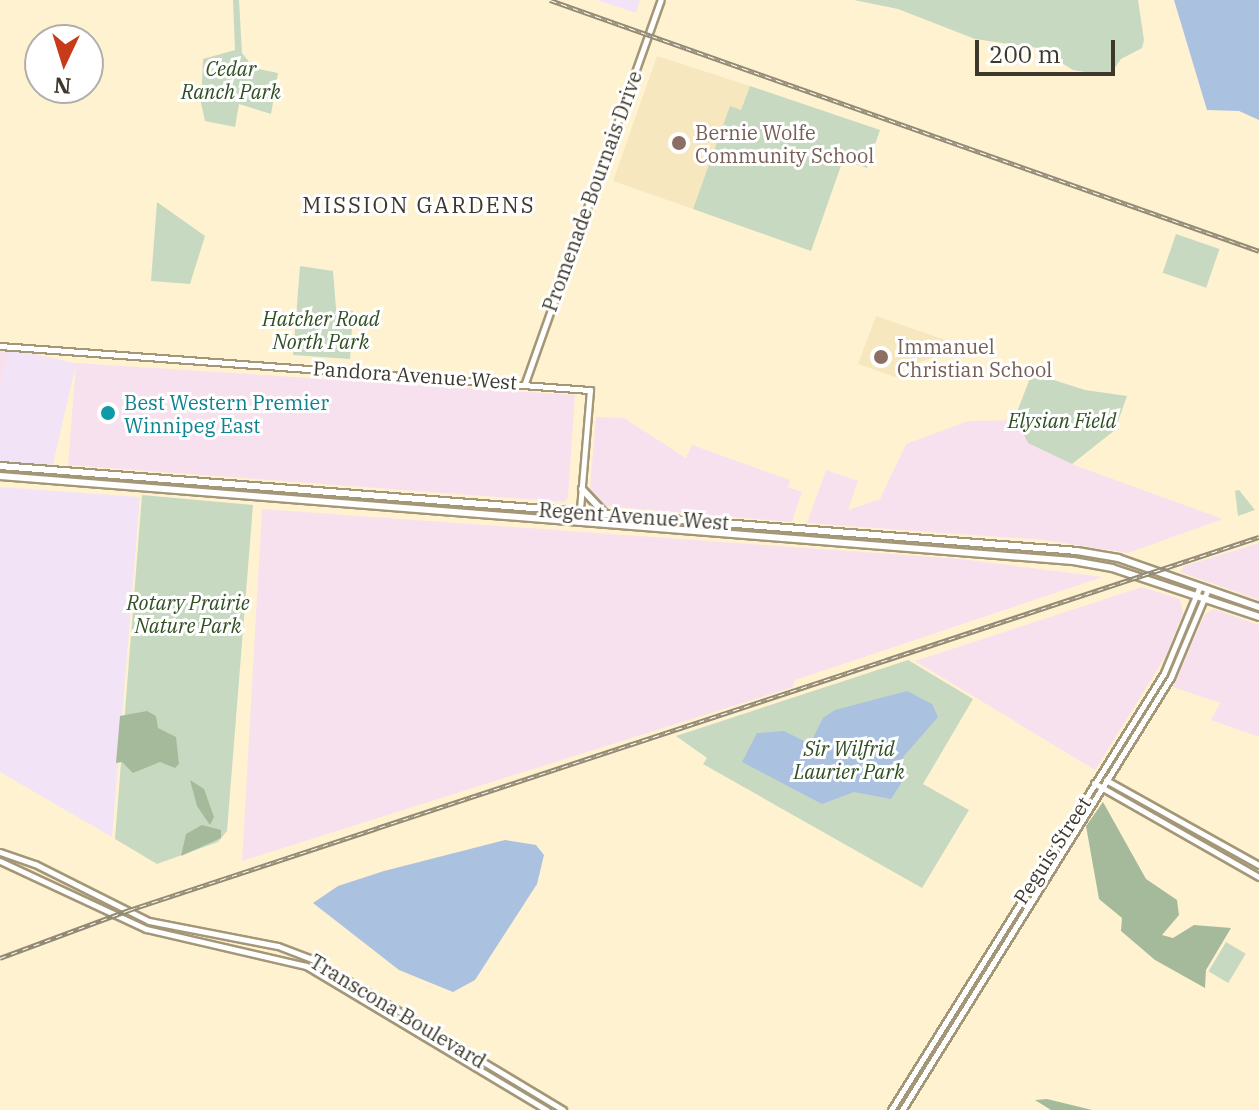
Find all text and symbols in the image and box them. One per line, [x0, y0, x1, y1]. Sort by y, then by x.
north arrow [24, 24, 104, 104]
scale bar [979, 24, 1119, 74]
text: 200 m [989, 38, 1061, 70]
park label: Cedar Ranch Park [181, 56, 281, 103]
street label: Promenade Bournais Drive [537, 67, 647, 315]
text: N [53, 71, 72, 102]
place label: Bernie Wolfe Community School [695, 120, 874, 167]
marker: Bernie Wolfe Community School [670, 134, 688, 152]
district label: MISSION GARDENS [302, 192, 536, 218]
park label: Hatcher Road North Park [262, 307, 380, 354]
place label: Immanuel Christian School [897, 334, 1052, 381]
marker: Immanuel Christian School [872, 348, 890, 366]
street label: Pandora Avenue West [312, 356, 518, 394]
place label: Best Western Premier Winnipeg East [124, 390, 329, 437]
marker: Best Western Premier Winnipeg East [99, 404, 117, 422]
park label: Elysian Field [1008, 408, 1116, 432]
street label: Regent Avenue West [538, 497, 730, 535]
park label: Rotary Prairie Nature Park [126, 591, 250, 638]
park label: Sir Wilfrid Laurier Park [793, 736, 905, 783]
street label: Peguis Street [1008, 792, 1096, 908]
street label: Transcona Boulevard [306, 949, 490, 1073]

